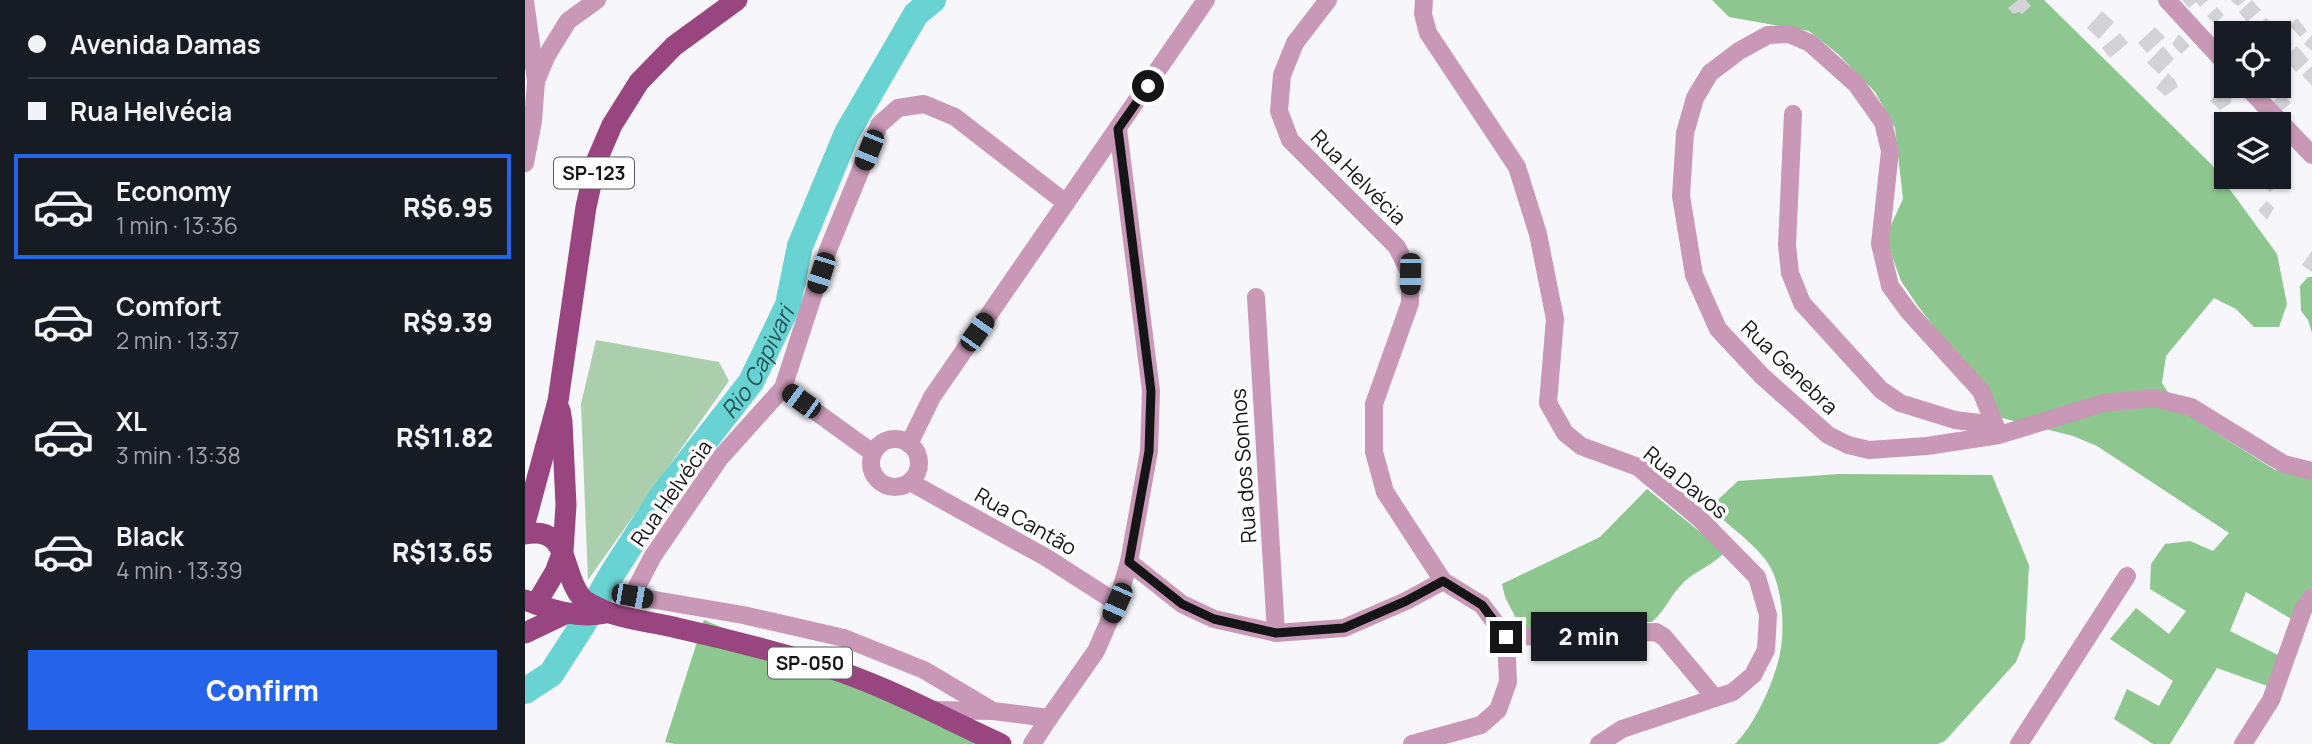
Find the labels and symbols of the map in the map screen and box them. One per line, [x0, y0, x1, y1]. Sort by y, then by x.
route start [1132, 70, 1164, 102]
street label: Rua Helvécia [1305, 123, 1413, 231]
car [852, 127, 887, 173]
road number: SP-123 [554, 158, 634, 188]
car [805, 250, 838, 296]
car [1400, 253, 1421, 295]
water label: Rio Capivari [713, 298, 802, 424]
car [957, 309, 998, 355]
street label: Rua Genebra [1736, 314, 1844, 420]
car [778, 380, 825, 422]
street label: Rua dos Sonhos [1224, 388, 1262, 544]
street label: Rua Helvécia [624, 434, 718, 552]
street label: Rua Davos [1638, 439, 1734, 525]
street label: Rua Cantão [970, 481, 1082, 561]
car [1099, 580, 1136, 626]
car [610, 582, 655, 610]
callout: 2 min [1531, 612, 1646, 662]
route end [1490, 621, 1522, 653]
road number: SP-050 [768, 648, 852, 678]

